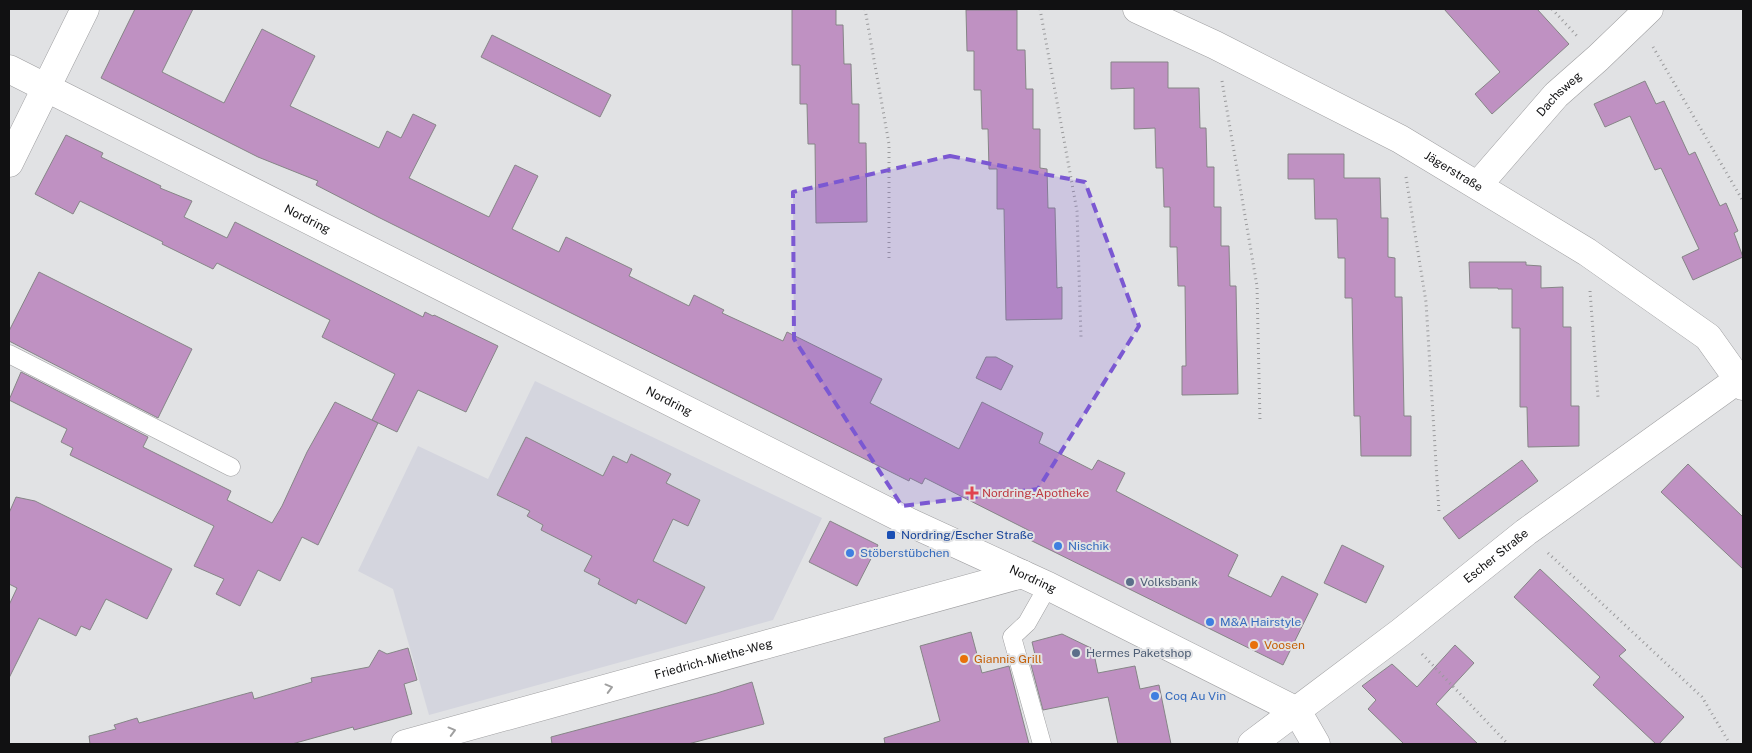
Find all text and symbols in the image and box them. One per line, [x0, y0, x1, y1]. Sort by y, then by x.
street label: Dachsweg [1534, 69, 1585, 119]
street label: Jägerstraße [1422, 148, 1485, 194]
street label: Nordring [282, 202, 333, 237]
street label: Nordring [644, 384, 694, 419]
place label: Nordring-Apotheke [982, 486, 1089, 500]
marker: Nordring-Apotheke [966, 487, 978, 499]
street label: Escher Straße [1461, 526, 1531, 586]
place label: Nordring/Escher Straße [901, 528, 1034, 542]
marker: Nordring/Escher Straße [885, 529, 897, 541]
place label: Nischik [1068, 539, 1110, 553]
marker: Nischik [1052, 540, 1064, 552]
place label: Stöberstübchen [860, 546, 950, 560]
marker: Stöberstübchen [844, 547, 856, 559]
street label: Nordring [1007, 562, 1059, 596]
place label: Volksbank [1140, 575, 1198, 589]
marker: Volksbank [1124, 576, 1136, 588]
place label: M&A Hairstyle [1220, 615, 1301, 629]
marker: M&A Hairstyle [1204, 616, 1216, 628]
street label: Friedrich-Miethe-Weg [653, 636, 774, 682]
place label: Voosen [1264, 638, 1305, 652]
marker: Voosen [1248, 639, 1260, 651]
place label: Hermes Paketshop [1086, 646, 1191, 660]
marker: Hermes Paketshop [1070, 647, 1082, 659]
place label: Giannis Grill [974, 652, 1042, 666]
marker: Giannis Grill [958, 653, 970, 665]
one-way arrow [604, 683, 613, 694]
place label: Coq Au Vin [1165, 689, 1226, 703]
marker: Coq Au Vin [1149, 690, 1161, 702]
one-way arrow [447, 727, 456, 737]

